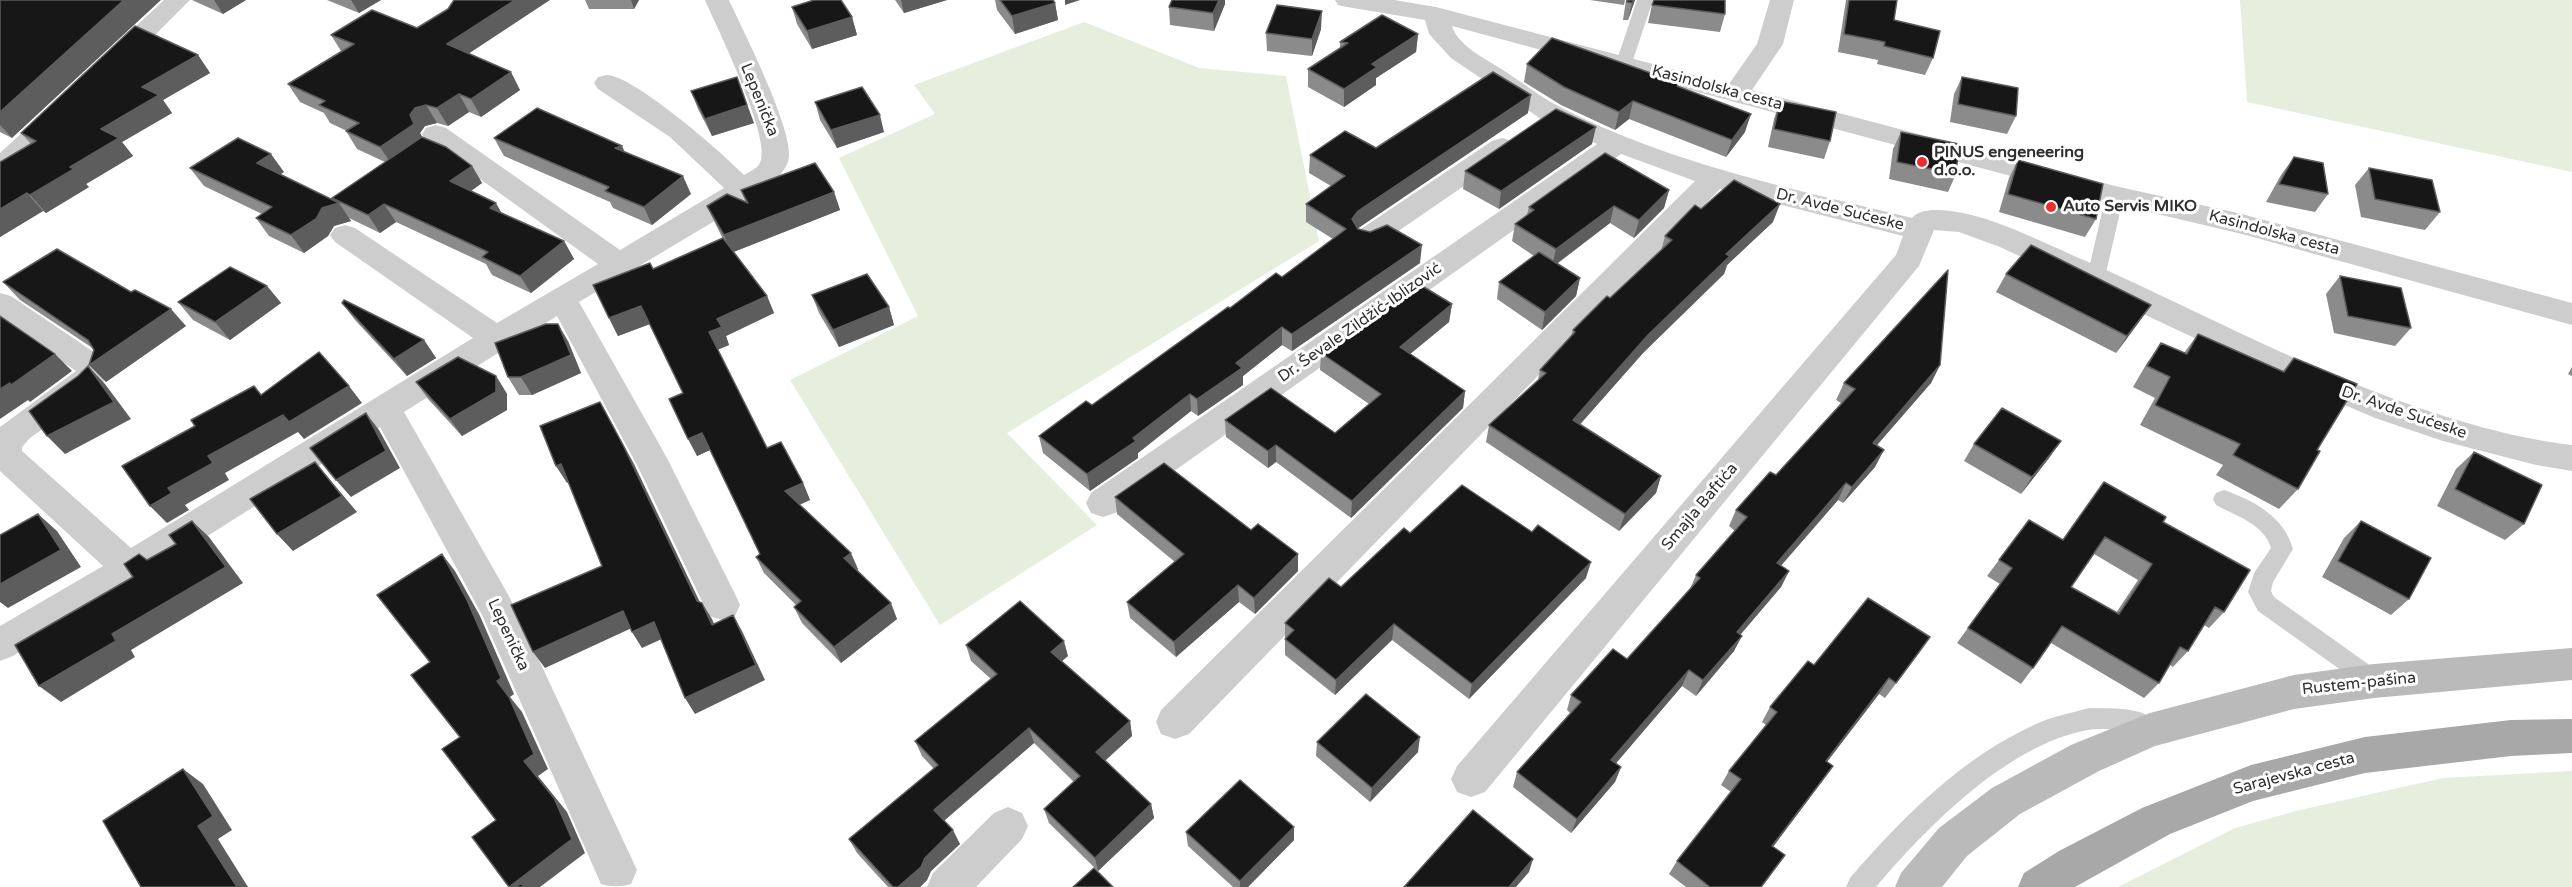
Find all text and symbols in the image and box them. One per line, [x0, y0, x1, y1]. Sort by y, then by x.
street label: Lepenička [736, 61, 782, 139]
street label: Kasindolska cesta [1650, 61, 1784, 115]
place label: PINUS engeneering d.o.o. [1934, 143, 2084, 181]
marker: PINUS engeneering d.o.o. [1915, 155, 1929, 169]
street label: Dr. Avde Sućeske [1774, 185, 1906, 235]
place label: Auto Servis MIKO [2063, 197, 2197, 217]
marker: Auto Servis MIKO [2044, 200, 2058, 214]
street label: Kasindolska cesta [2207, 206, 2341, 260]
street label: Dr. Ševale Zildžić-Iblizović [1274, 259, 1446, 387]
street label: Dr. Avde Sućeske [2339, 383, 2469, 443]
street label: Smajla Baftića [1658, 459, 1742, 555]
street label: Lepenička [483, 596, 533, 674]
street label: Rustem-pašina [2301, 668, 2417, 700]
street label: Sarajevska cesta [2231, 749, 2357, 799]

